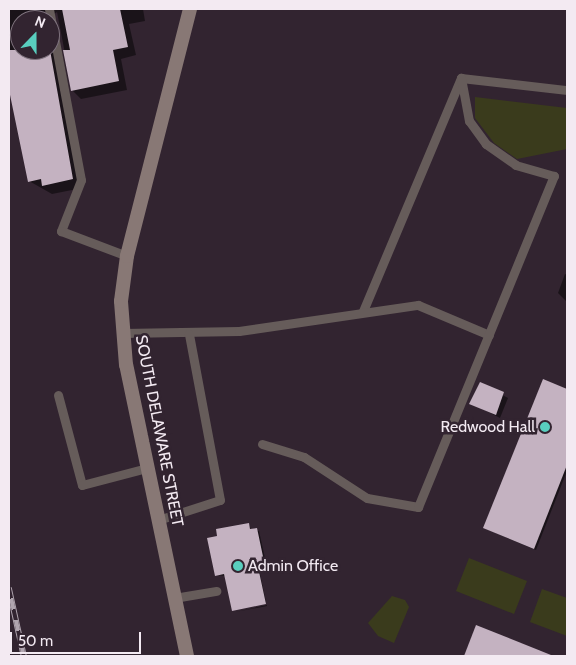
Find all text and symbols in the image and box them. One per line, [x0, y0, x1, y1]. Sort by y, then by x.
north arrow [10, 10, 60, 60]
text: N [32, 12, 48, 32]
street label: SOUTH DELAWARE STREET [131, 334, 187, 528]
place label: Redwood Hall [441, 417, 535, 437]
marker: Redwood Hall [539, 421, 551, 433]
place label: Admin Office [248, 556, 338, 576]
marker: Admin Office [232, 560, 244, 572]
scale bar [12, 622, 144, 654]
text: 50 m [18, 632, 53, 650]

